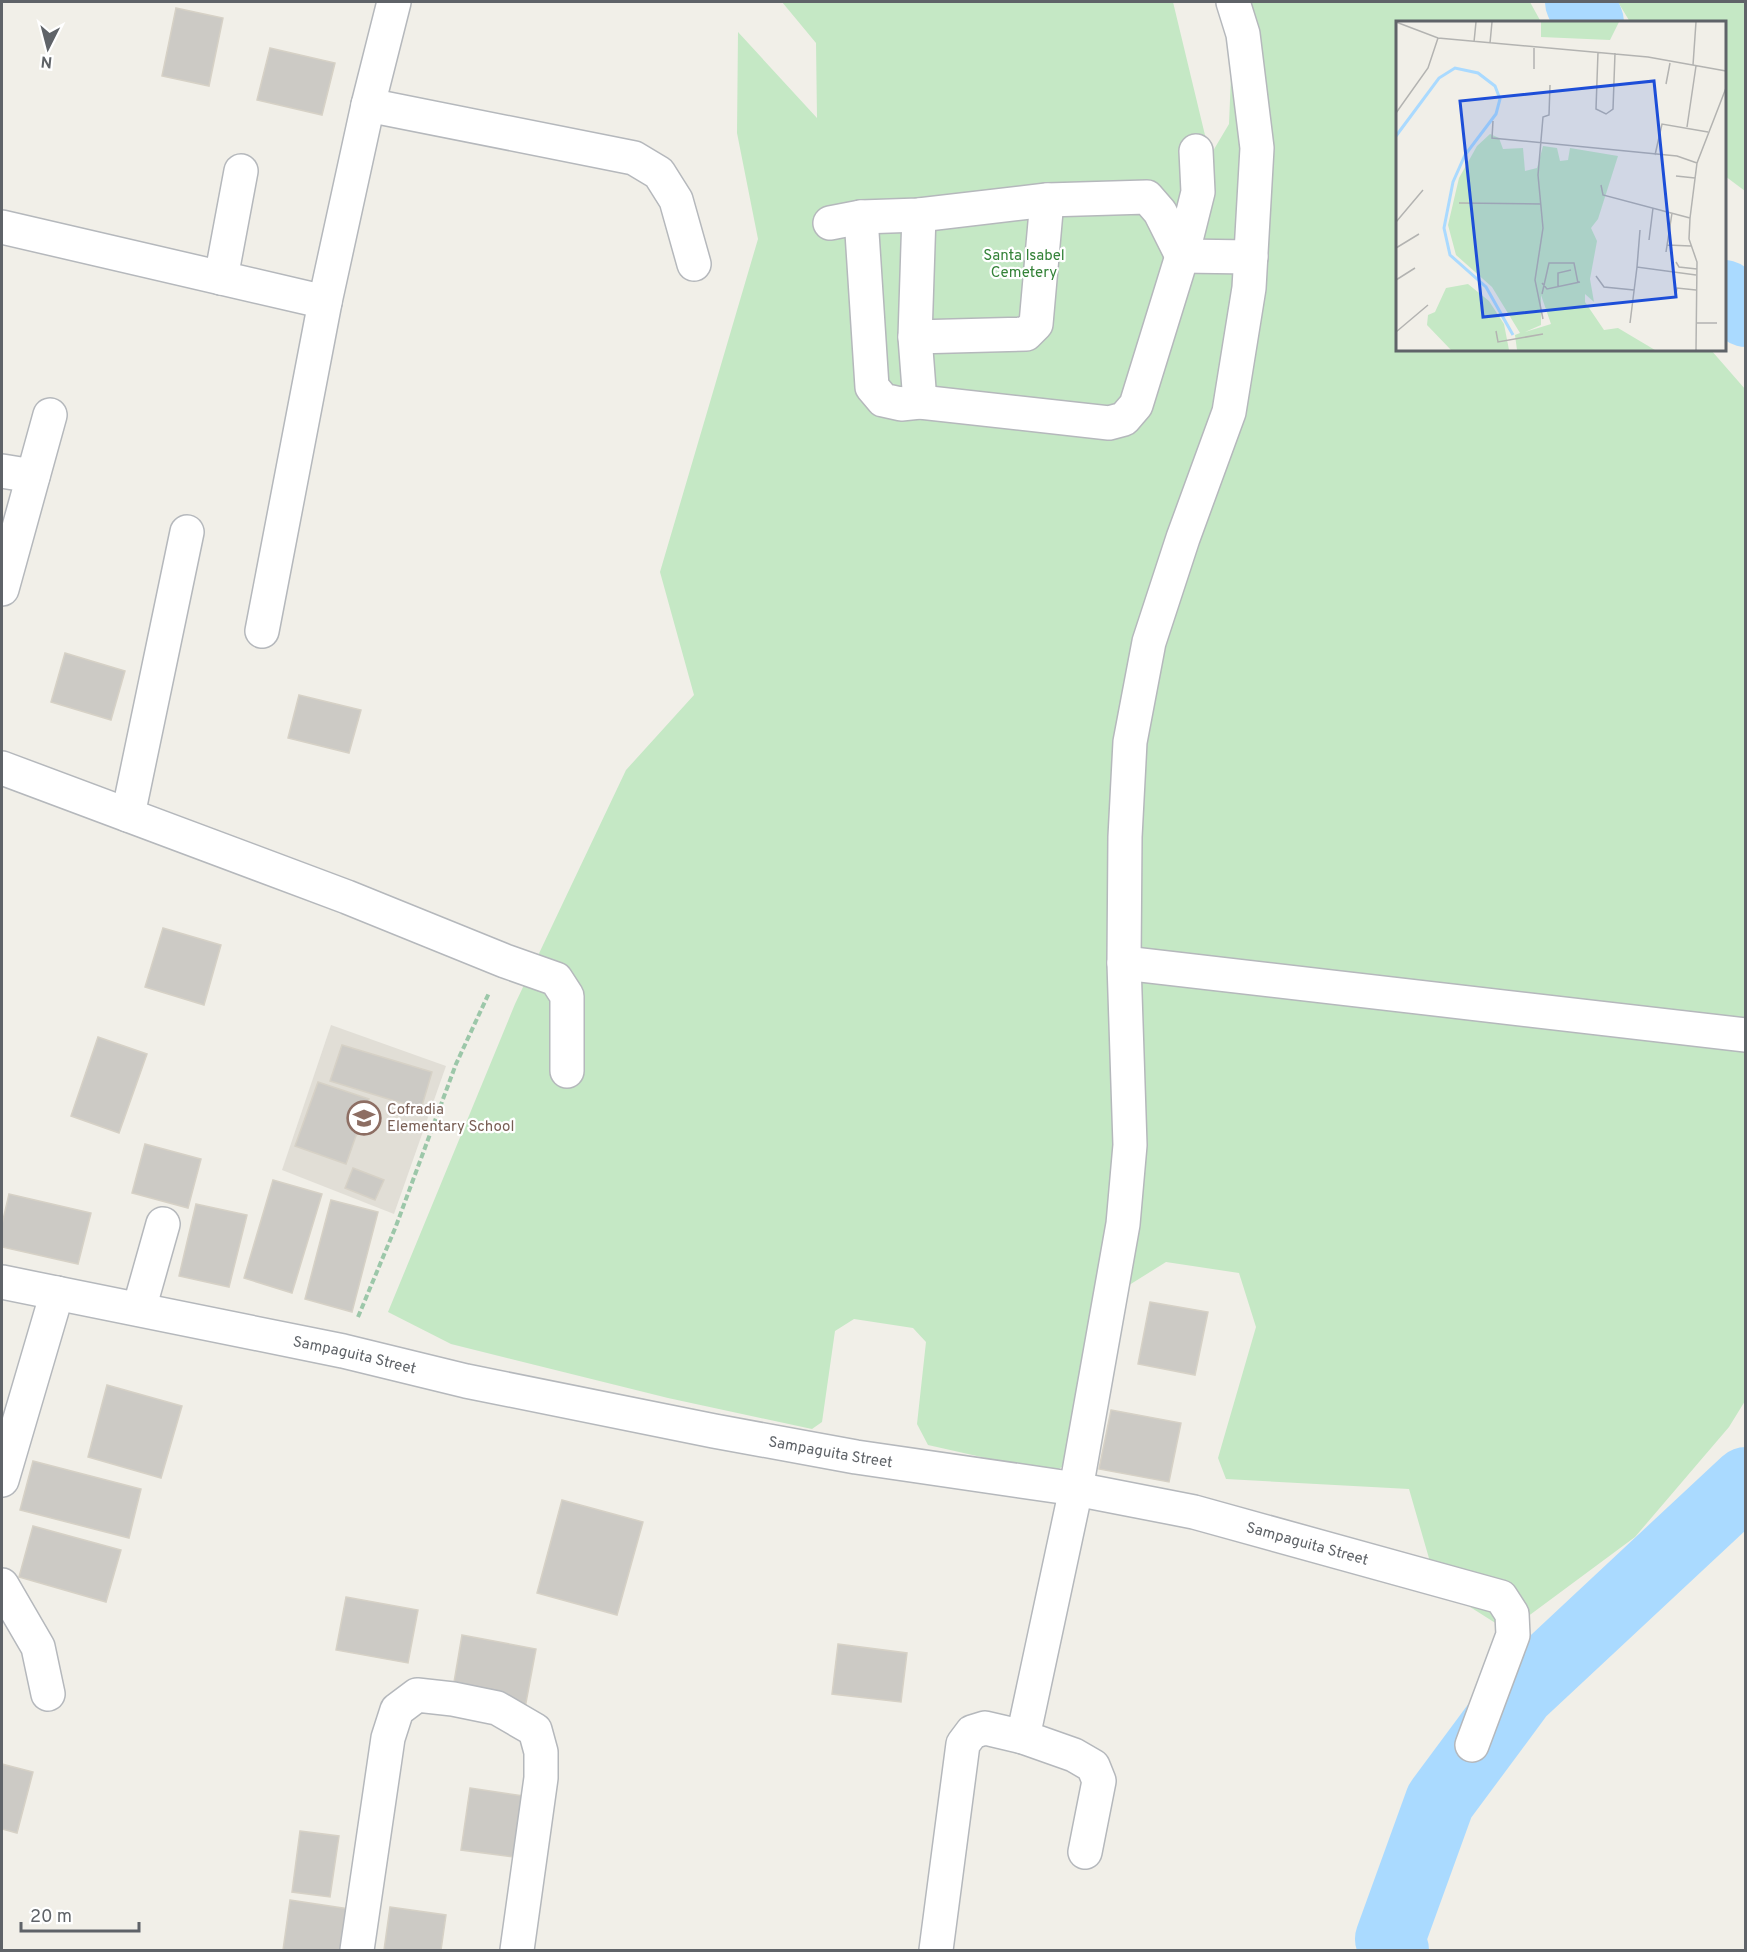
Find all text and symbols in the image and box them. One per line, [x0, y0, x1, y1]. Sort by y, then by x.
north arrow [18, 18, 78, 78]
inset map [1396, 21, 1726, 351]
text: N [40, 50, 53, 71]
park label: Santa Isabel Cemetery [983, 247, 1065, 283]
school or university icon: Cofradia Elementary School [346, 1100, 382, 1136]
place label: Cofradia Elementary School [387, 1101, 514, 1137]
street label: Sampaguita Street [291, 1333, 418, 1379]
street label: Sampaguita Street [767, 1433, 894, 1473]
street label: Sampaguita Street [1244, 1519, 1370, 1571]
scale bar [21, 1895, 140, 1933]
text: 20 m [30, 1906, 72, 1929]

